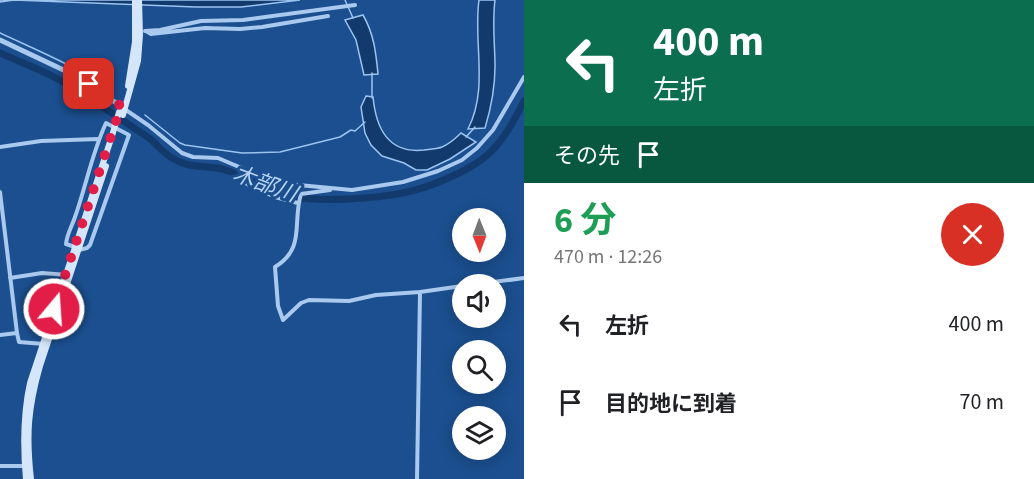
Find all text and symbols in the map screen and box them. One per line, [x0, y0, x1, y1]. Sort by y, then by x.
text: 400 m [653, 12, 764, 72]
icon: left [554, 24, 632, 102]
pin [63, 58, 114, 109]
icon: arrive [72, 67, 105, 100]
text: 左折 [653, 71, 707, 110]
icon: arrive [632, 138, 665, 171]
text: その先 [554, 140, 620, 172]
water label: 木部川 [229, 158, 303, 211]
text: 6 分 [554, 195, 616, 246]
button: close [941, 203, 1004, 266]
north arrow [452, 208, 506, 262]
map controls [452, 208, 506, 460]
text: 470 m · 12:26 [554, 243, 662, 271]
button: sound [452, 274, 506, 328]
position arrow [22, 277, 86, 341]
icon: left [554, 308, 587, 341]
text: 400 m [949, 308, 1004, 340]
text: 左折 [605, 310, 649, 342]
button: search [452, 340, 506, 394]
icon: arrive [554, 386, 587, 419]
text: 70 m [959, 386, 1004, 418]
text: 目的地に到着 [605, 388, 737, 420]
button: layers [452, 406, 506, 460]

